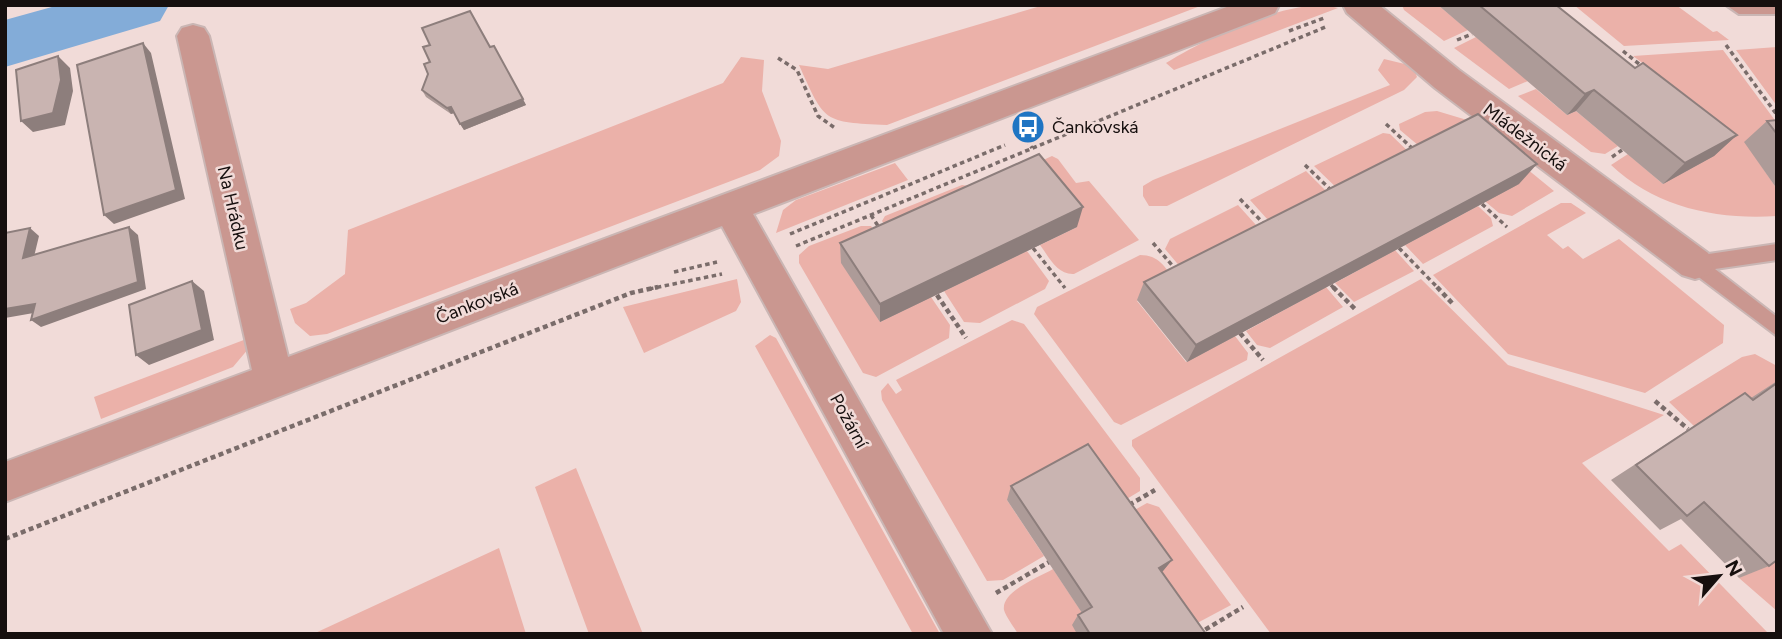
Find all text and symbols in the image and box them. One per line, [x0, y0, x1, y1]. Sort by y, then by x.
street label: Mládežnická [1479, 98, 1571, 176]
bus stop icon: Čankovská [1009, 108, 1047, 146]
place label: Čankovská [1052, 116, 1138, 138]
street label: Na Hrádku [213, 164, 253, 252]
street label: Čankovská [433, 277, 521, 329]
street label: Požární [825, 390, 873, 453]
north arrow [1684, 541, 1754, 611]
text: N [1720, 556, 1747, 580]

